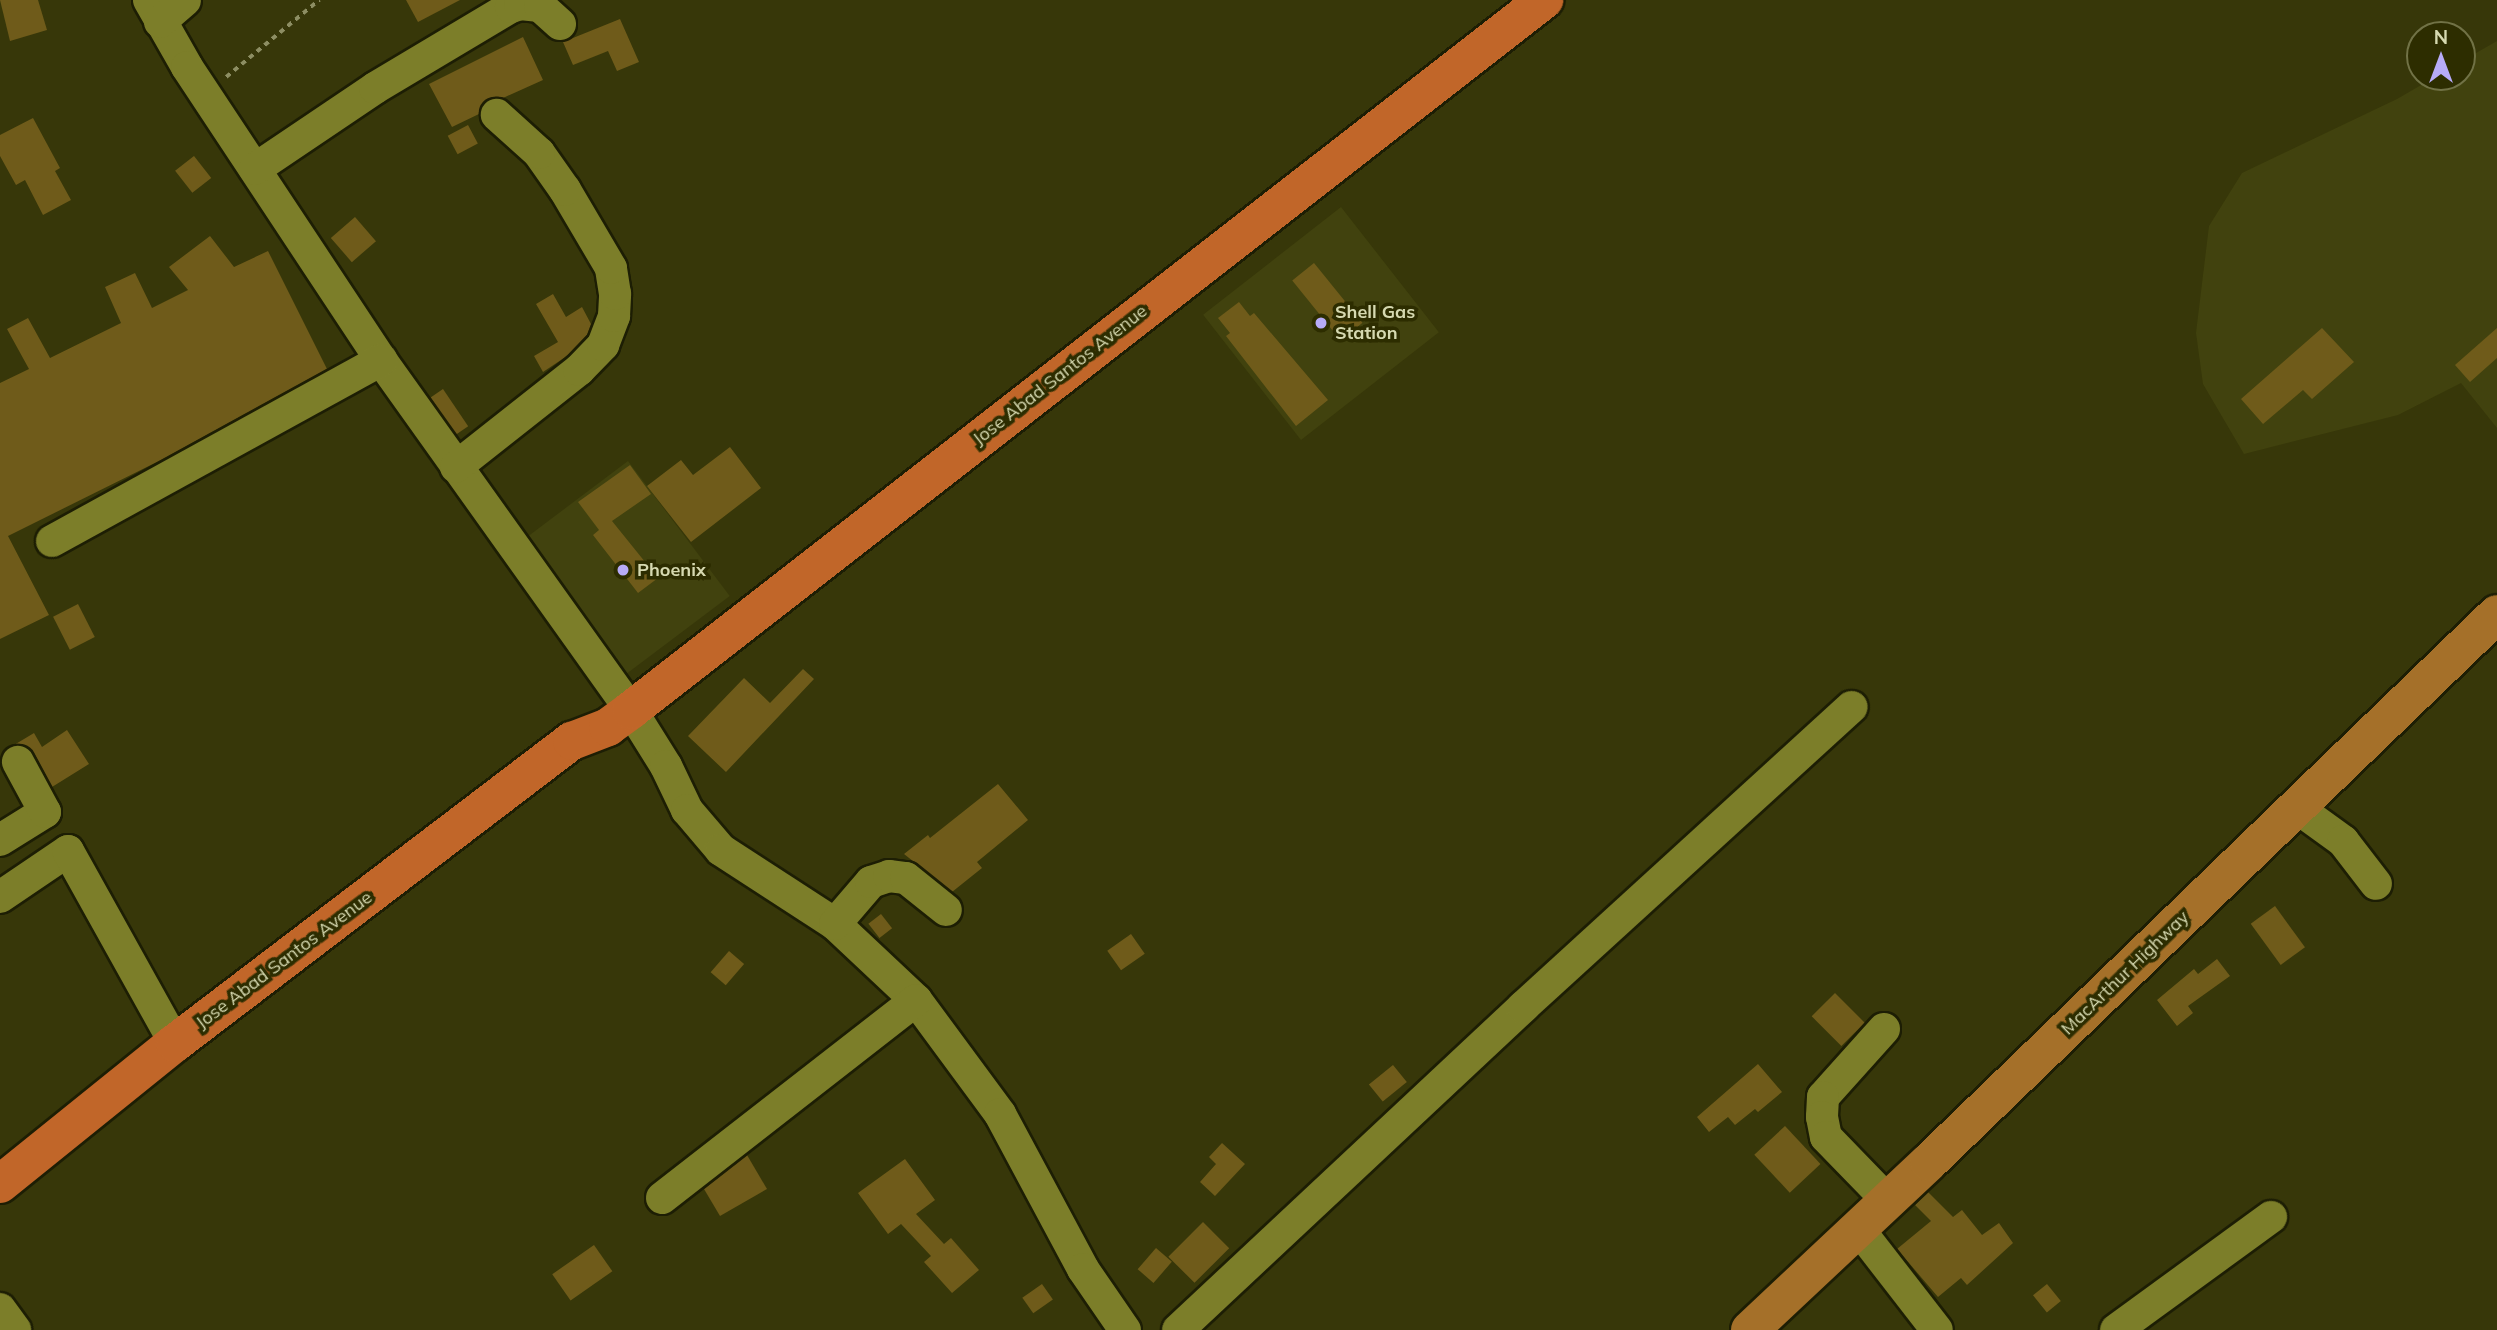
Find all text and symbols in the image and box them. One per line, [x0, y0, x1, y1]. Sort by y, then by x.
north arrow [2406, 21, 2476, 91]
text: N [2434, 25, 2448, 49]
street label: Jose Abad Santos Avenue [969, 300, 1151, 450]
place label: Shell Gas Station [1335, 302, 1415, 344]
marker: Shell Gas Station [1313, 315, 1329, 331]
place label: Phoenix [637, 559, 706, 581]
marker: Phoenix [615, 562, 631, 578]
street label: Jose Abad Santos Avenue [192, 887, 376, 1033]
street label: MacArthur Highway [2057, 907, 2193, 1039]

